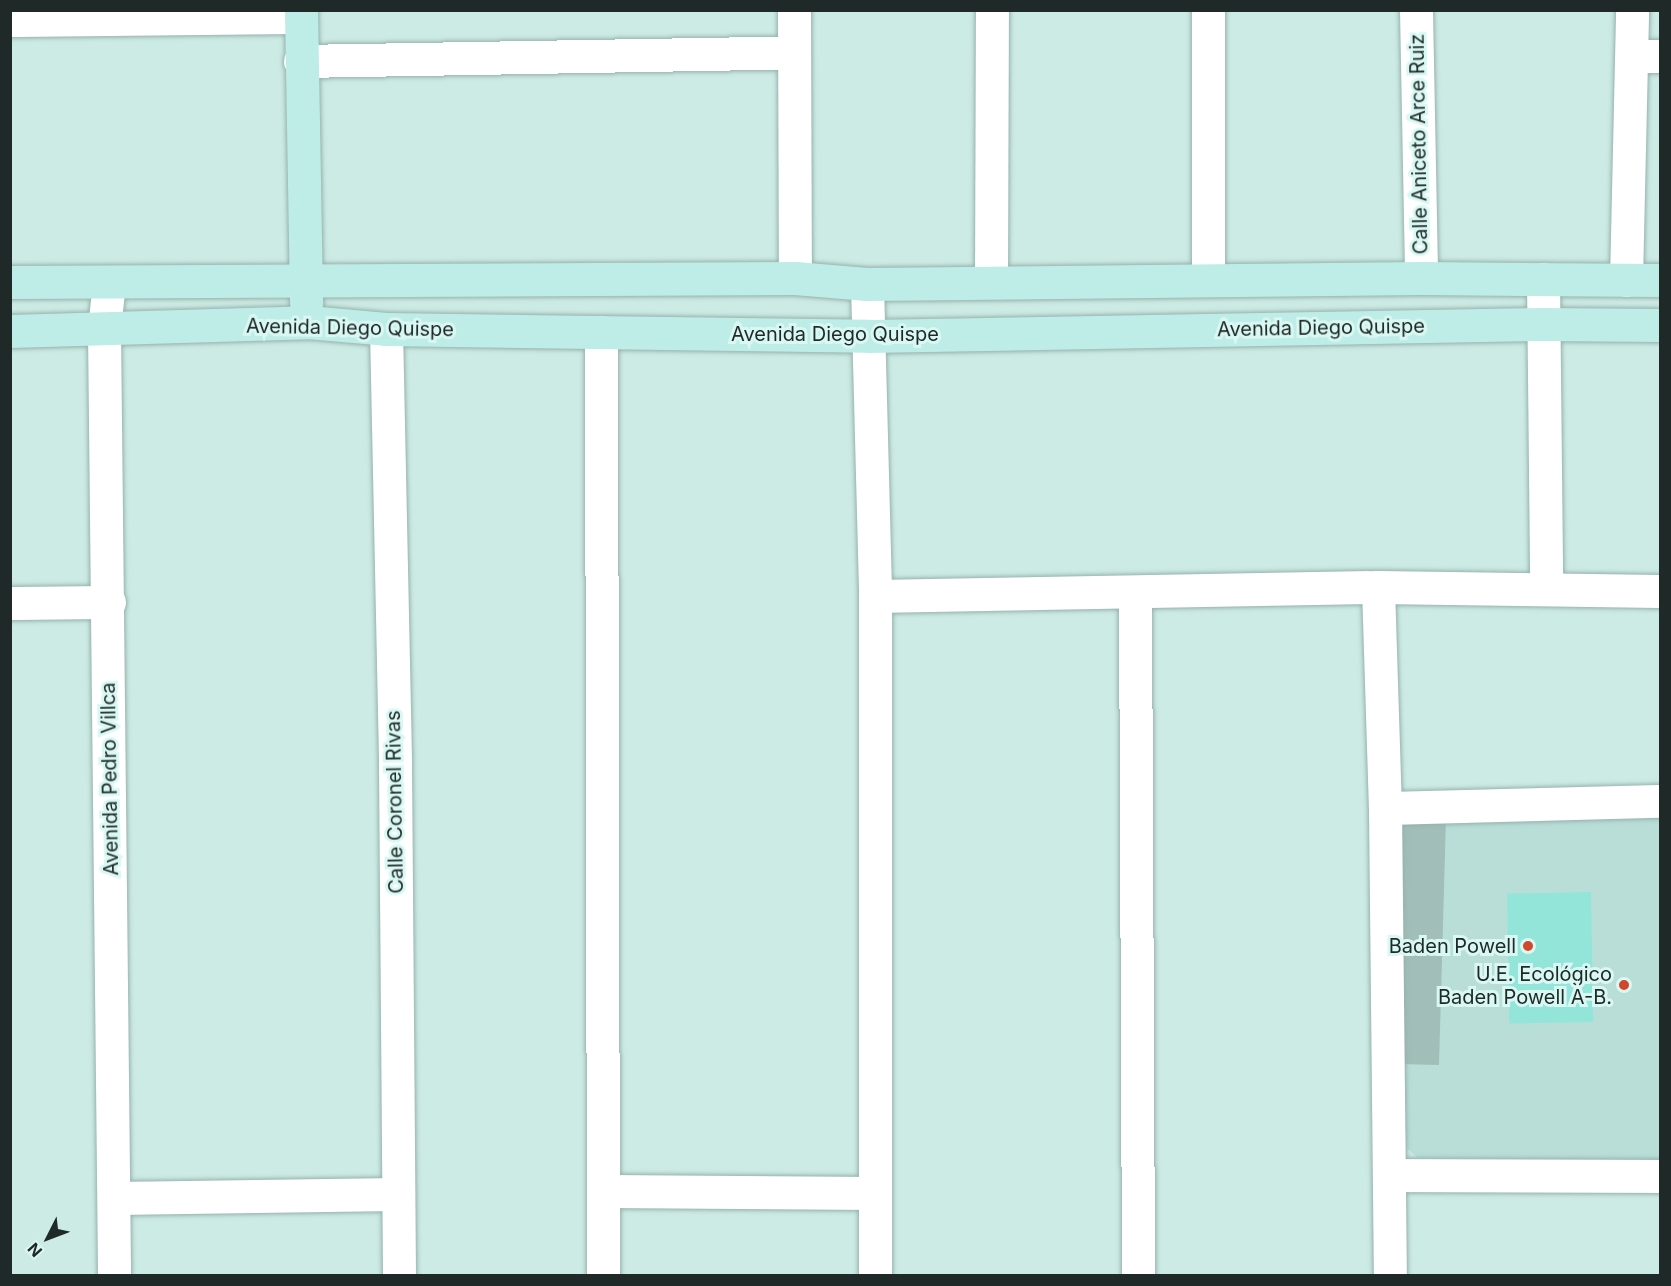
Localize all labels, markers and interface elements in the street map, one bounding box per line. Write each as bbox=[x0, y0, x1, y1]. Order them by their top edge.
street label: Calle Aniceto Arce Ruiz bbox=[1405, 33, 1433, 255]
street label: Avenida Diego Quispe bbox=[246, 314, 454, 342]
street label: Avenida Diego Quispe bbox=[1217, 314, 1425, 342]
street label: Avenida Diego Quispe bbox=[731, 322, 939, 346]
street label: Avenida Pedro Villca bbox=[96, 682, 124, 876]
street label: Calle Coronel Rivas bbox=[381, 710, 409, 894]
place label: Baden Powell bbox=[1389, 934, 1516, 958]
marker: Baden Powell bbox=[1521, 939, 1535, 953]
place label: U.E. Ecológico Baden Powell A-B. bbox=[1438, 962, 1612, 1009]
marker: U.E. Ecológico Baden Powell A-B. bbox=[1617, 978, 1631, 992]
north arrow bbox=[18, 1208, 78, 1268]
text: N bbox=[23, 1239, 46, 1261]

